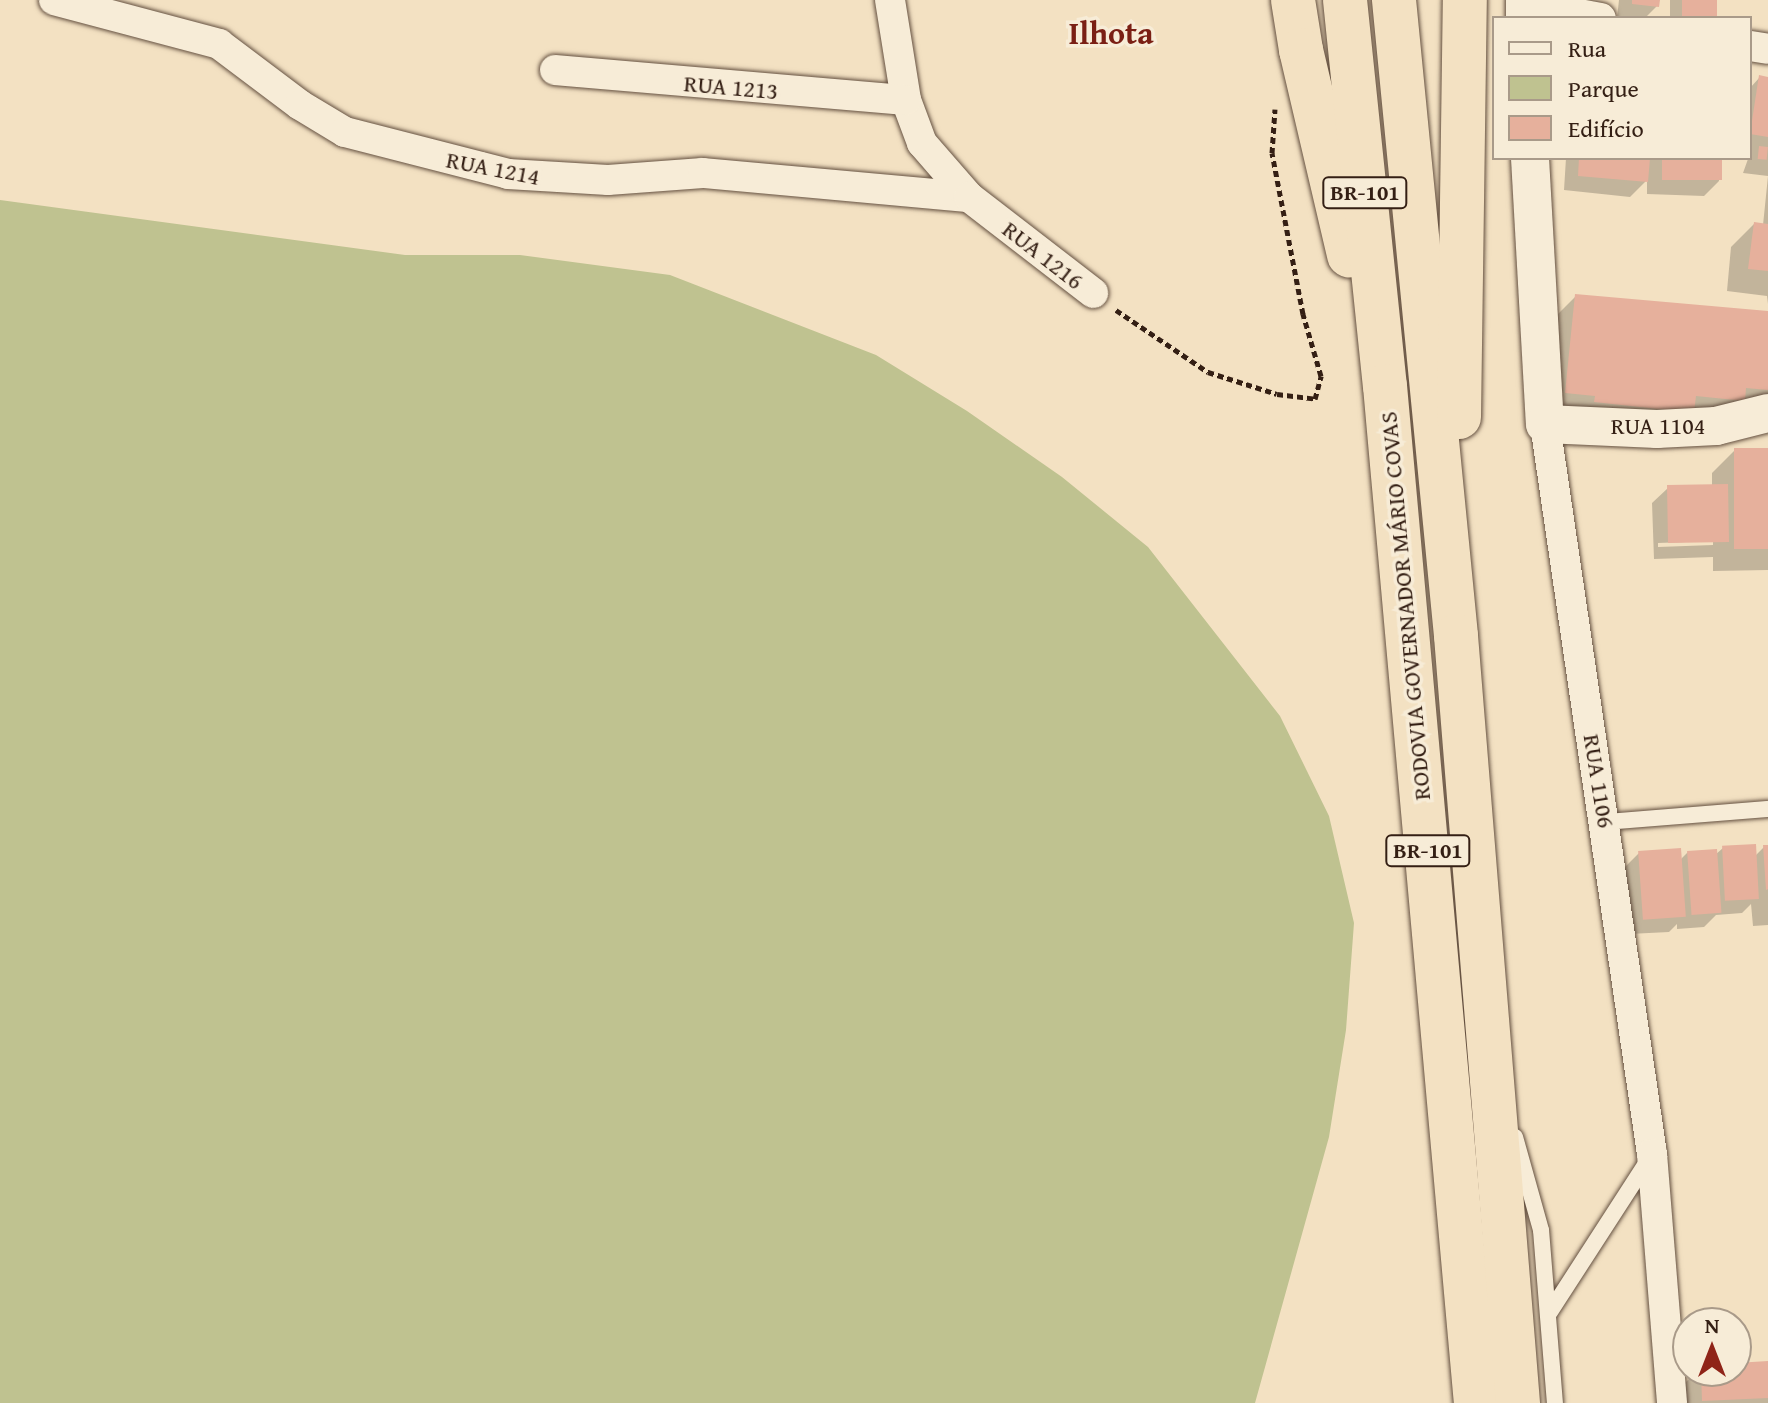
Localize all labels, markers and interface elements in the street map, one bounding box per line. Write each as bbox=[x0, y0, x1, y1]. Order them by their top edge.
district label: Ilhota bbox=[1068, 14, 1154, 52]
legend bbox=[1492, 16, 1752, 160]
text: Rua bbox=[1568, 31, 1606, 66]
street label: RUA 1213 bbox=[683, 69, 779, 105]
text: Parque bbox=[1568, 71, 1639, 106]
text: Edifício bbox=[1568, 111, 1644, 146]
street label: RUA 1214 bbox=[444, 145, 542, 191]
road number: BR-101 bbox=[1321, 175, 1409, 211]
street label: RUA 1216 bbox=[997, 215, 1089, 295]
street label: RODOVIA GOVERNADOR MÁRIO COVAS bbox=[1374, 411, 1436, 801]
street label: RUA 1104 bbox=[1611, 412, 1705, 440]
street label: RUA 1106 bbox=[1577, 732, 1621, 830]
road number: BR-101 bbox=[1384, 833, 1472, 869]
north arrow bbox=[1672, 1307, 1752, 1387]
text: N bbox=[1705, 1309, 1719, 1341]

